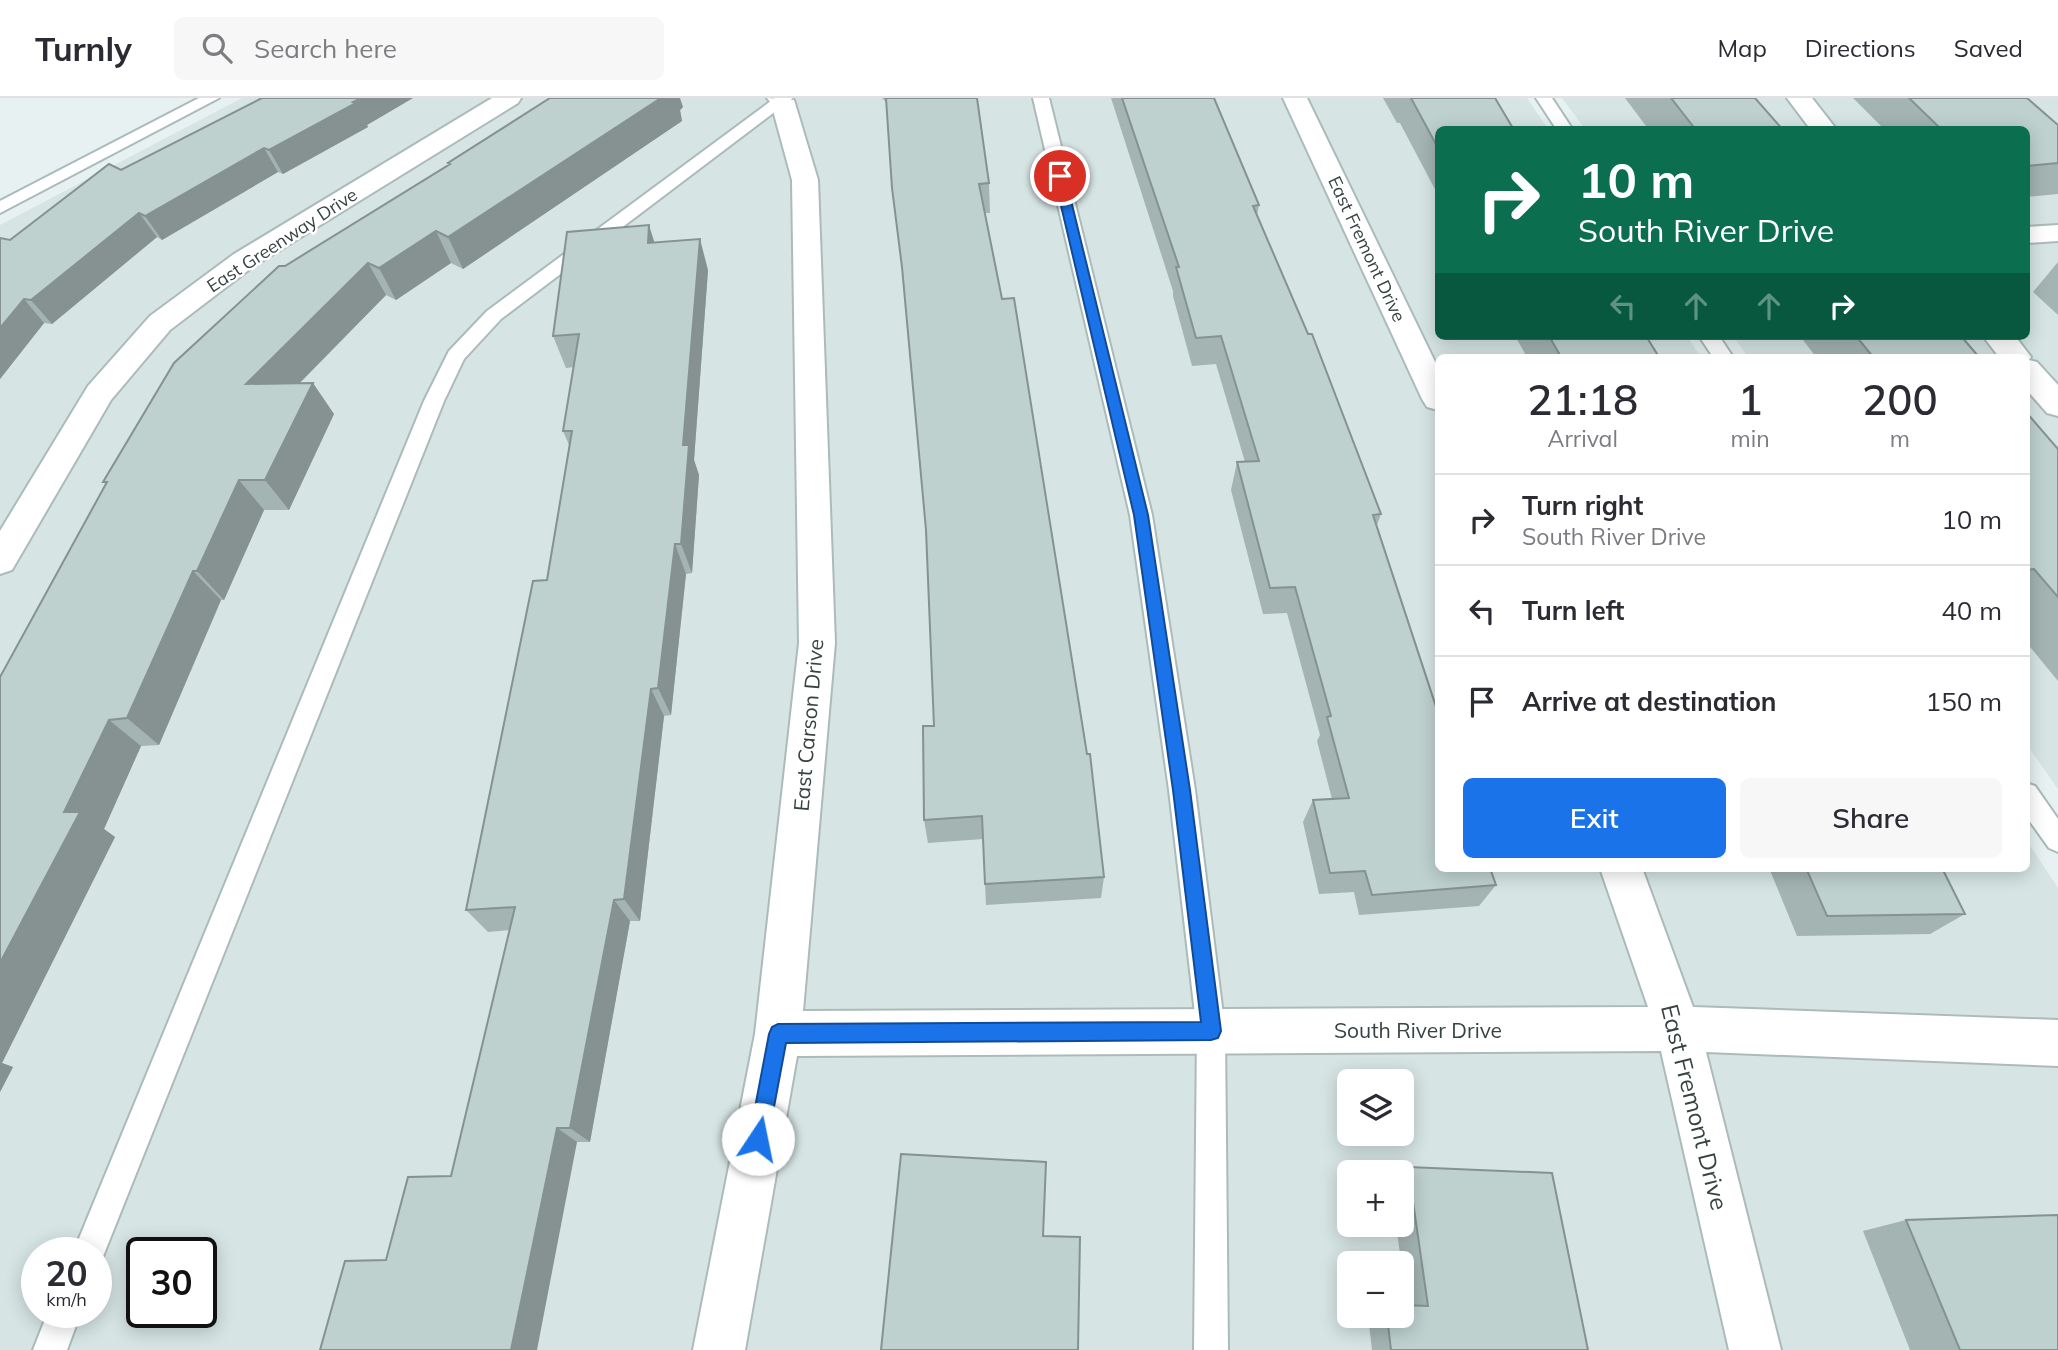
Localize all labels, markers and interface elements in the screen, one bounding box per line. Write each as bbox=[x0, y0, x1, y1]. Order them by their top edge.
search box bbox=[174, 17, 664, 80]
text: Turnly bbox=[35, 28, 132, 69]
icon: search bbox=[198, 29, 236, 67]
text: Search here bbox=[254, 32, 397, 65]
text: Map bbox=[1717, 33, 1767, 63]
text: Directions bbox=[1805, 33, 1916, 63]
text: Saved bbox=[1954, 33, 2023, 63]
pin bbox=[1030, 146, 1090, 206]
text: 10 m bbox=[1578, 149, 1694, 210]
icon: right bbox=[1463, 154, 1554, 245]
icon: arrive bbox=[1041, 157, 1079, 195]
street label: East Fremont Drive bbox=[1323, 172, 1411, 326]
street label: East Greenway Drive bbox=[203, 183, 361, 297]
text: South River Drive bbox=[1578, 210, 1834, 250]
icon: left bbox=[1604, 287, 1642, 325]
icon: ahead bbox=[1677, 287, 1715, 325]
icon: ahead bbox=[1750, 287, 1788, 325]
icon: right bbox=[1823, 287, 1861, 325]
text: 21:18 bbox=[1527, 373, 1638, 426]
text: 1 bbox=[1737, 373, 1763, 426]
text: 200 bbox=[1862, 373, 1938, 426]
text: Arrival bbox=[1548, 424, 1618, 453]
text: min bbox=[1730, 424, 1770, 453]
text: m bbox=[1890, 424, 1910, 453]
text: Turn right bbox=[1522, 489, 1643, 522]
icon: right bbox=[1463, 501, 1501, 539]
text: 10 m bbox=[1941, 503, 2002, 536]
text: South River Drive bbox=[1522, 522, 1706, 551]
icon: left bbox=[1463, 592, 1501, 630]
text: Turn left bbox=[1522, 594, 1624, 627]
text: 40 m bbox=[1941, 594, 2002, 627]
street label: East Carson Drive bbox=[788, 638, 828, 812]
icon: arrive bbox=[1463, 683, 1501, 721]
text: Arrive at destination bbox=[1522, 685, 1777, 718]
text: 150 m bbox=[1926, 685, 2002, 718]
button: Exit bbox=[1463, 778, 1726, 858]
button: Share bbox=[1740, 778, 2002, 858]
street label: East Fremont Drive bbox=[1655, 1001, 1735, 1213]
street label: South River Drive bbox=[1334, 1017, 1502, 1043]
map controls bbox=[1337, 1069, 1414, 1328]
button: layers bbox=[1337, 1069, 1414, 1146]
position arrow bbox=[721, 1102, 795, 1176]
button: + bbox=[1337, 1160, 1414, 1237]
speed limit sign: 30 bbox=[126, 1237, 217, 1328]
text: 20 bbox=[45, 1251, 88, 1295]
button: − bbox=[1337, 1251, 1414, 1328]
text: km/h bbox=[46, 1288, 87, 1311]

